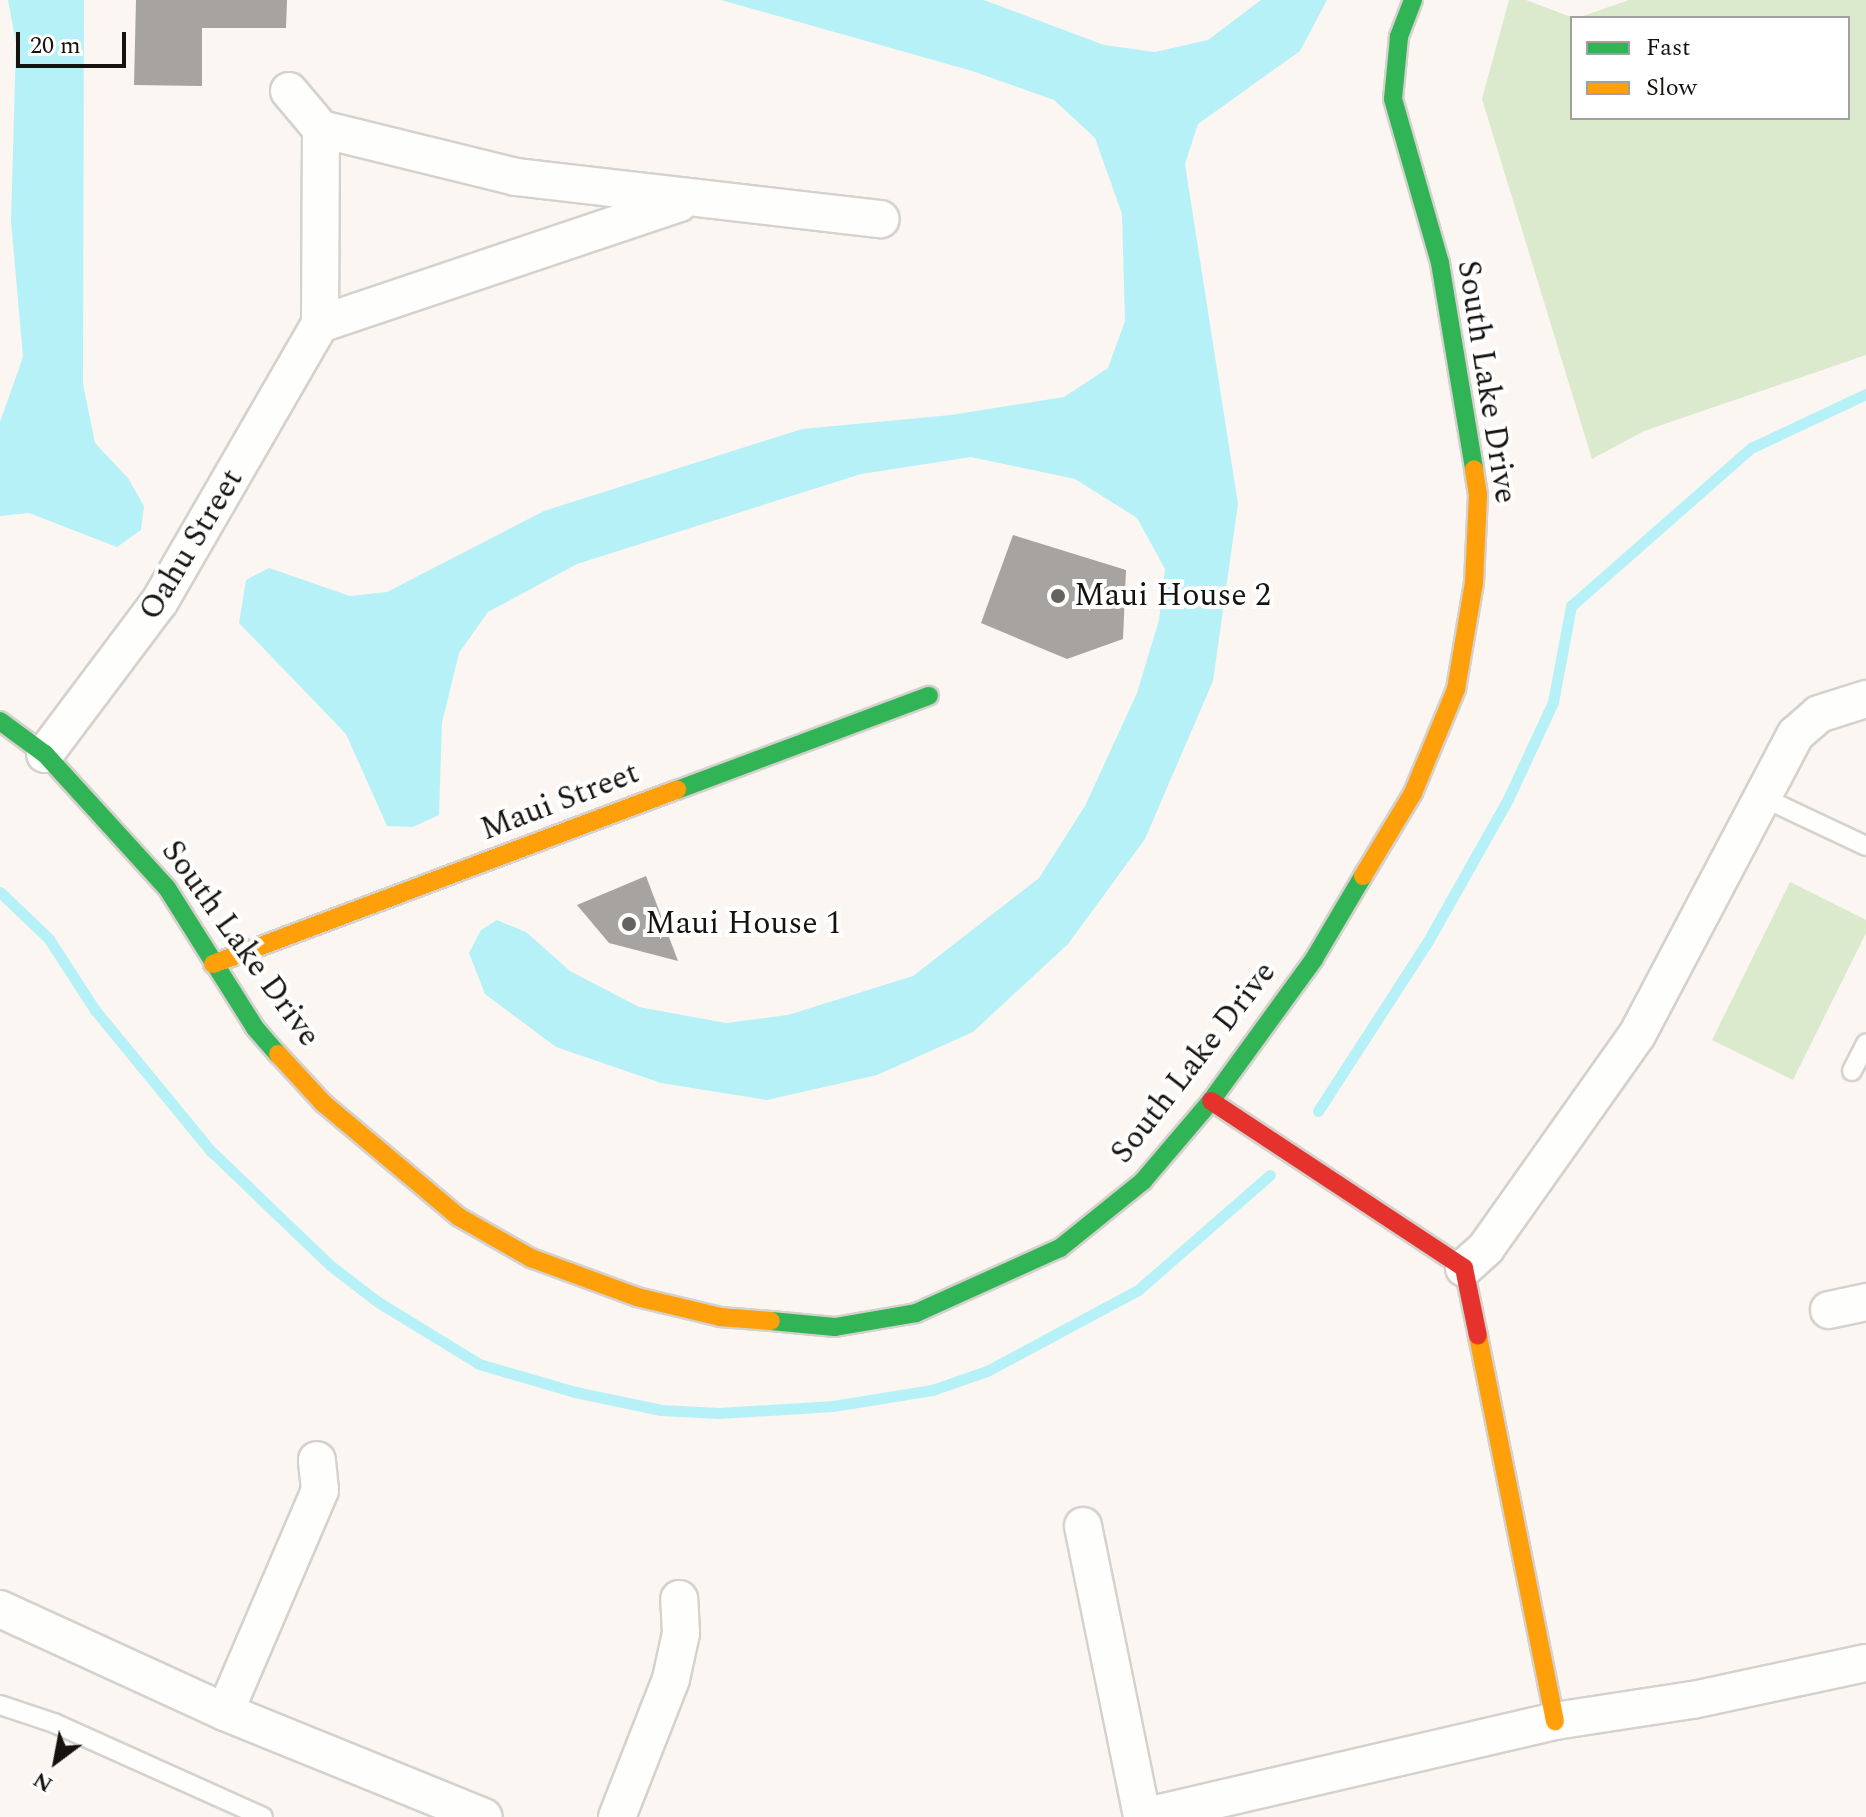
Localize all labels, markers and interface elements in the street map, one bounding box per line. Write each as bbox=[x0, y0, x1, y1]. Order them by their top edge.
scale bar bbox=[20, 16, 130, 66]
legend bbox=[1570, 16, 1850, 120]
text: 20 m bbox=[30, 28, 81, 64]
text: Fast bbox=[1646, 30, 1691, 66]
text: Slow bbox=[1646, 70, 1697, 106]
street label: South Lake Drive bbox=[1448, 258, 1524, 506]
street label: Oahu Street bbox=[132, 462, 252, 628]
place label: Maui House 2 bbox=[1074, 577, 1271, 615]
marker: Maui House 2 bbox=[1049, 587, 1067, 605]
street label: Maui Street bbox=[476, 754, 644, 850]
street label: South Lake Drive bbox=[152, 833, 328, 1055]
place label: Maui House 1 bbox=[645, 905, 842, 943]
marker: Maui House 1 bbox=[620, 915, 638, 933]
street label: South Lake Drive bbox=[1103, 954, 1285, 1172]
north arrow bbox=[16, 1721, 96, 1801]
text: N bbox=[27, 1763, 59, 1801]

